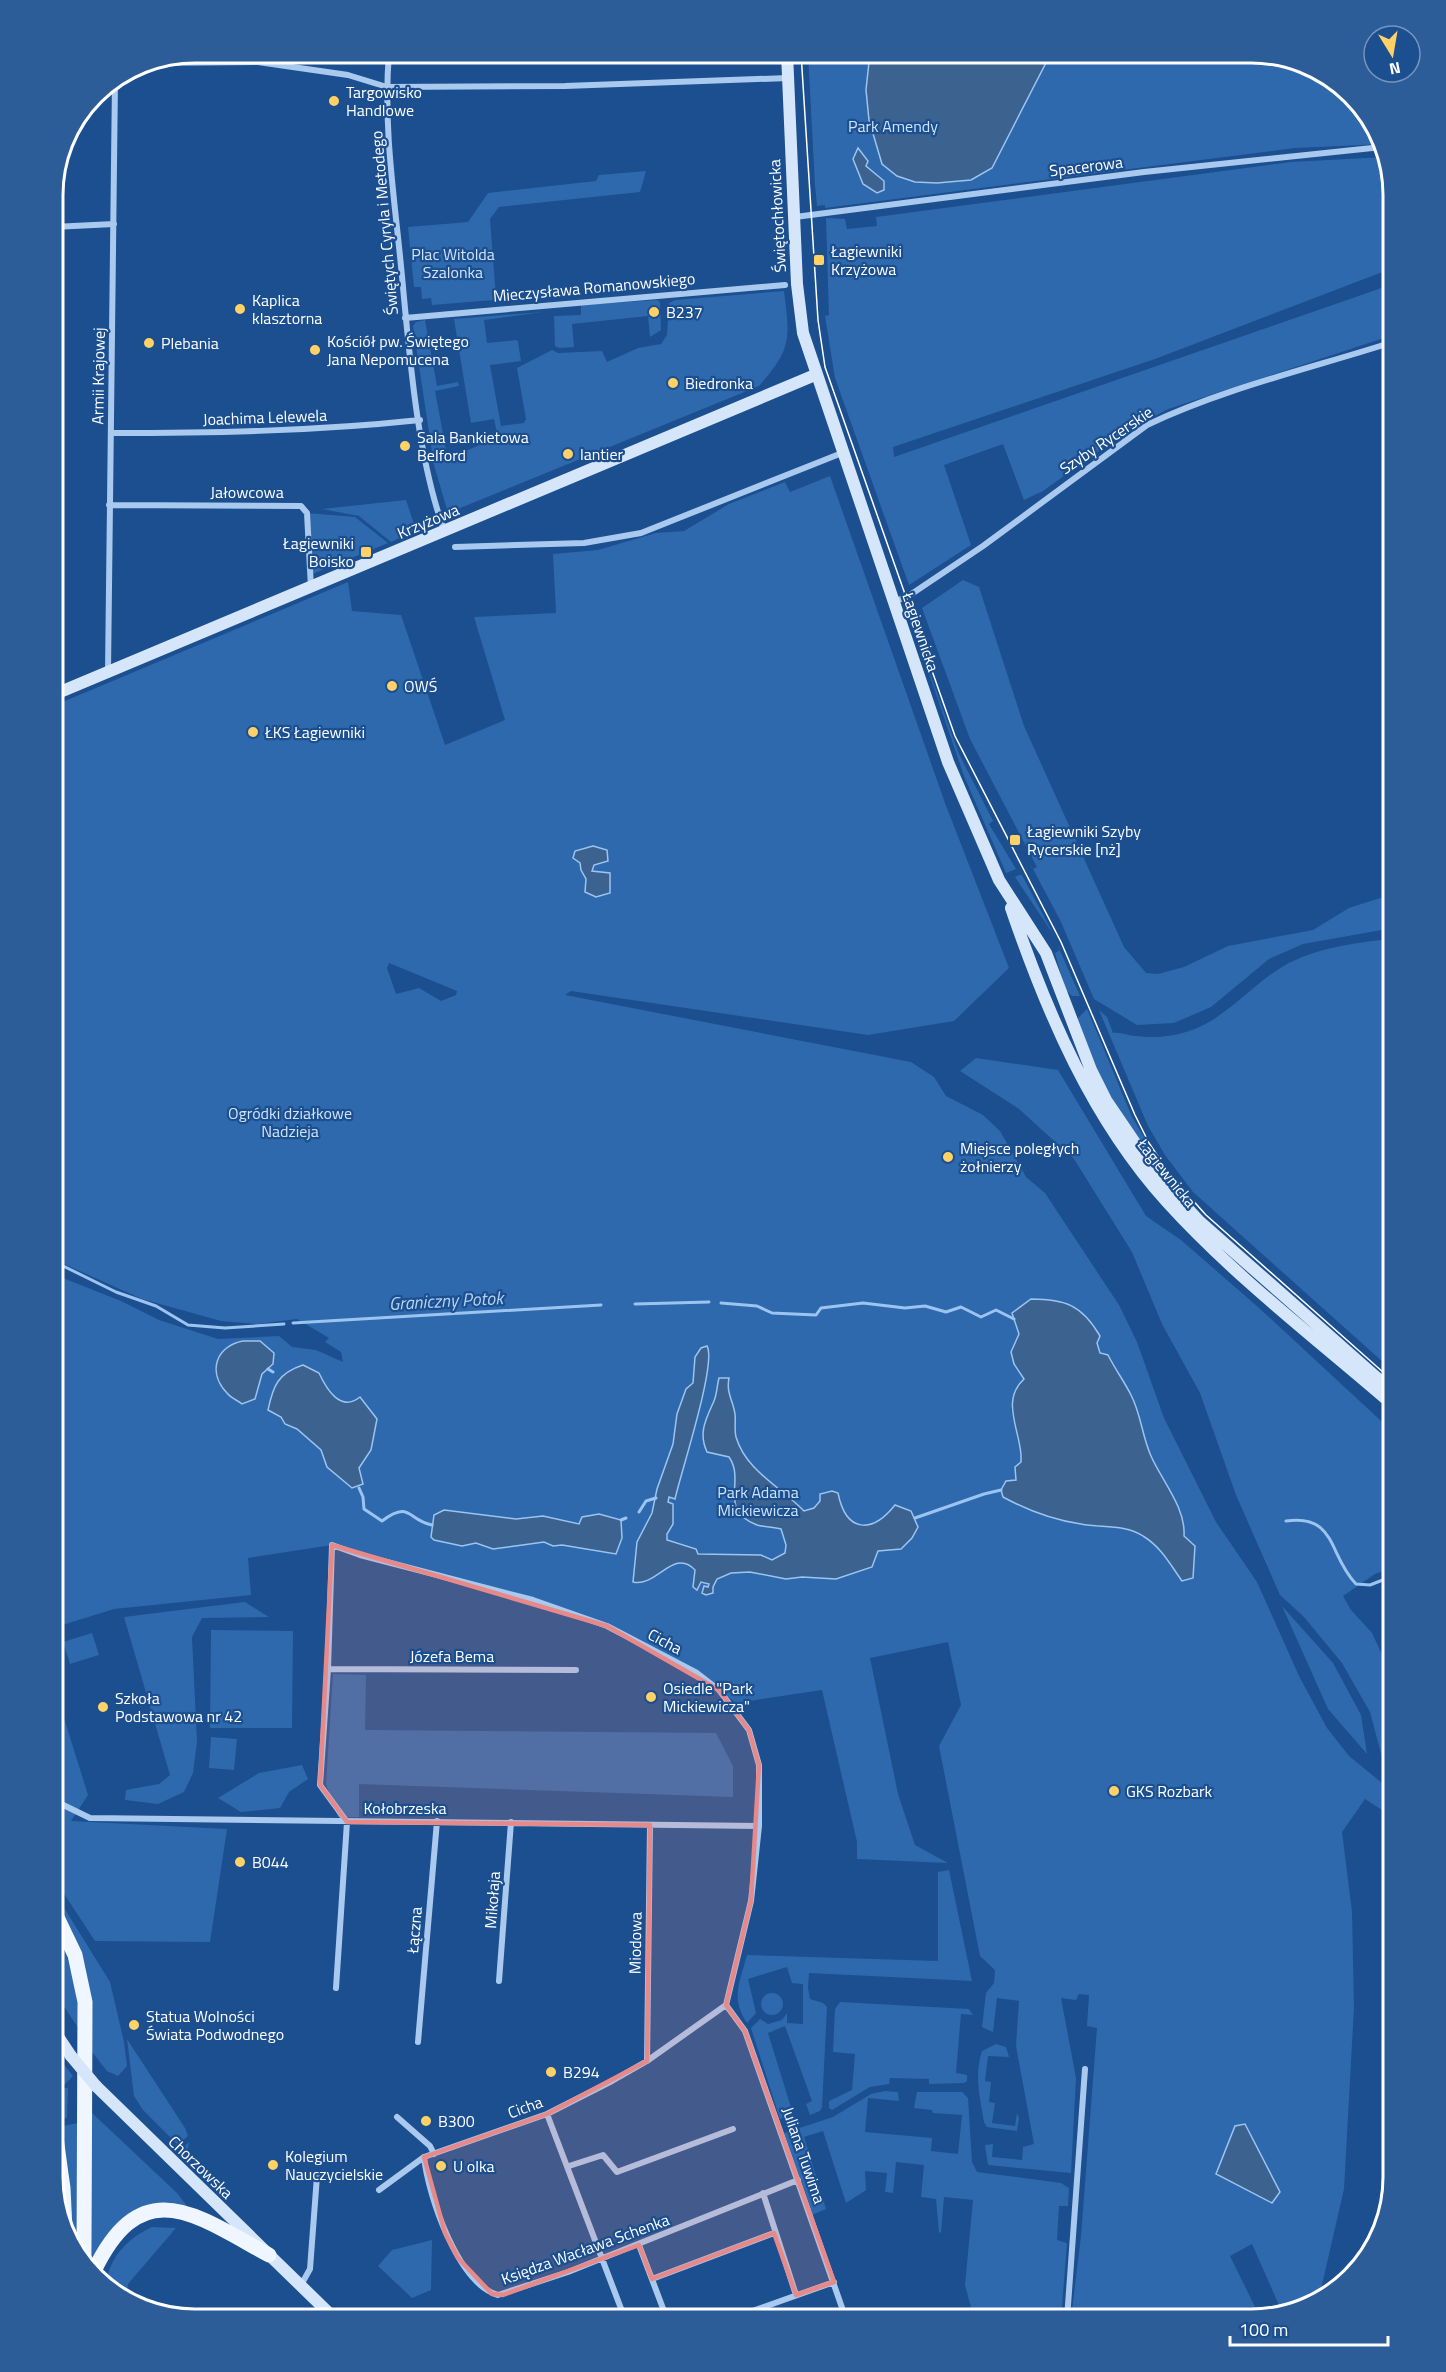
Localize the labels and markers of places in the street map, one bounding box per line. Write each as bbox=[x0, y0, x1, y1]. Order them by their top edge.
place label: Targowisko Handlowe bbox=[346, 80, 422, 122]
marker: Targowisko Handlowe bbox=[327, 94, 341, 108]
place label: Łagiewniki Krzyżowa bbox=[830, 239, 902, 281]
marker: Łagiewniki Krzyżowa bbox=[812, 253, 826, 267]
place label: Kaplica klasztorna bbox=[252, 288, 322, 330]
place label: B237 bbox=[666, 300, 703, 324]
marker: Kaplica klasztorna bbox=[233, 302, 247, 316]
marker: B237 bbox=[647, 305, 661, 319]
place label: Kościół pw. Świętego Jana Nepomucena bbox=[327, 329, 469, 371]
place label: Plebania bbox=[161, 331, 219, 355]
marker: Plebania bbox=[142, 336, 156, 350]
marker: Kościół pw. Świętego Jana Nepomucena bbox=[308, 343, 322, 357]
place label: Biedronka bbox=[685, 371, 753, 395]
marker: Biedronka bbox=[666, 376, 680, 390]
place label: Sala Bankietowa Belford bbox=[417, 425, 529, 467]
marker: Sala Bankietowa Belford bbox=[398, 439, 412, 453]
place label: lantier bbox=[580, 442, 623, 466]
marker: lantier bbox=[561, 447, 575, 461]
place label: Łagiewniki Boisko bbox=[282, 531, 354, 573]
marker: Łagiewniki Boisko bbox=[359, 545, 373, 559]
place label: OWŚ bbox=[404, 674, 437, 698]
marker: OWŚ bbox=[385, 679, 399, 693]
place label: ŁKS Łagiewniki bbox=[264, 720, 365, 744]
marker: ŁKS Łagiewniki bbox=[246, 725, 260, 739]
place label: Łagiewniki Szyby Rycerskie [nż] bbox=[1026, 819, 1141, 861]
marker: Łagiewniki Szyby Rycerskie [nż] bbox=[1008, 833, 1022, 847]
place label: Miejsce poległych żołnierzy bbox=[960, 1136, 1079, 1178]
marker: Miejsce poległych żołnierzy bbox=[941, 1150, 955, 1164]
place label: Osiedle "Park Mickiewicza" bbox=[663, 1676, 753, 1718]
place label: Szkoła Podstawowa nr 42 bbox=[115, 1686, 242, 1728]
marker: Osiedle "Park Mickiewicza" bbox=[644, 1690, 658, 1704]
marker: Szkoła Podstawowa nr 42 bbox=[96, 1700, 110, 1714]
place label: GKS Rozbark bbox=[1126, 1779, 1213, 1803]
marker: GKS Rozbark bbox=[1107, 1784, 1121, 1798]
place label: B044 bbox=[252, 1850, 289, 1874]
marker: B044 bbox=[233, 1855, 247, 1869]
place label: Statua Wolności Świata Podwodnego bbox=[146, 2004, 284, 2046]
marker: Statua Wolności Świata Podwodnego bbox=[127, 2018, 141, 2032]
place label: B294 bbox=[563, 2060, 600, 2084]
marker: B294 bbox=[544, 2065, 558, 2079]
place label: B300 bbox=[438, 2109, 475, 2133]
marker: B300 bbox=[419, 2114, 433, 2128]
place label: Kolegium Nauczycielskie bbox=[285, 2144, 383, 2186]
place label: U olka bbox=[453, 2154, 495, 2178]
marker: Kolegium Nauczycielskie bbox=[266, 2158, 280, 2172]
marker: U olka bbox=[434, 2159, 448, 2173]

